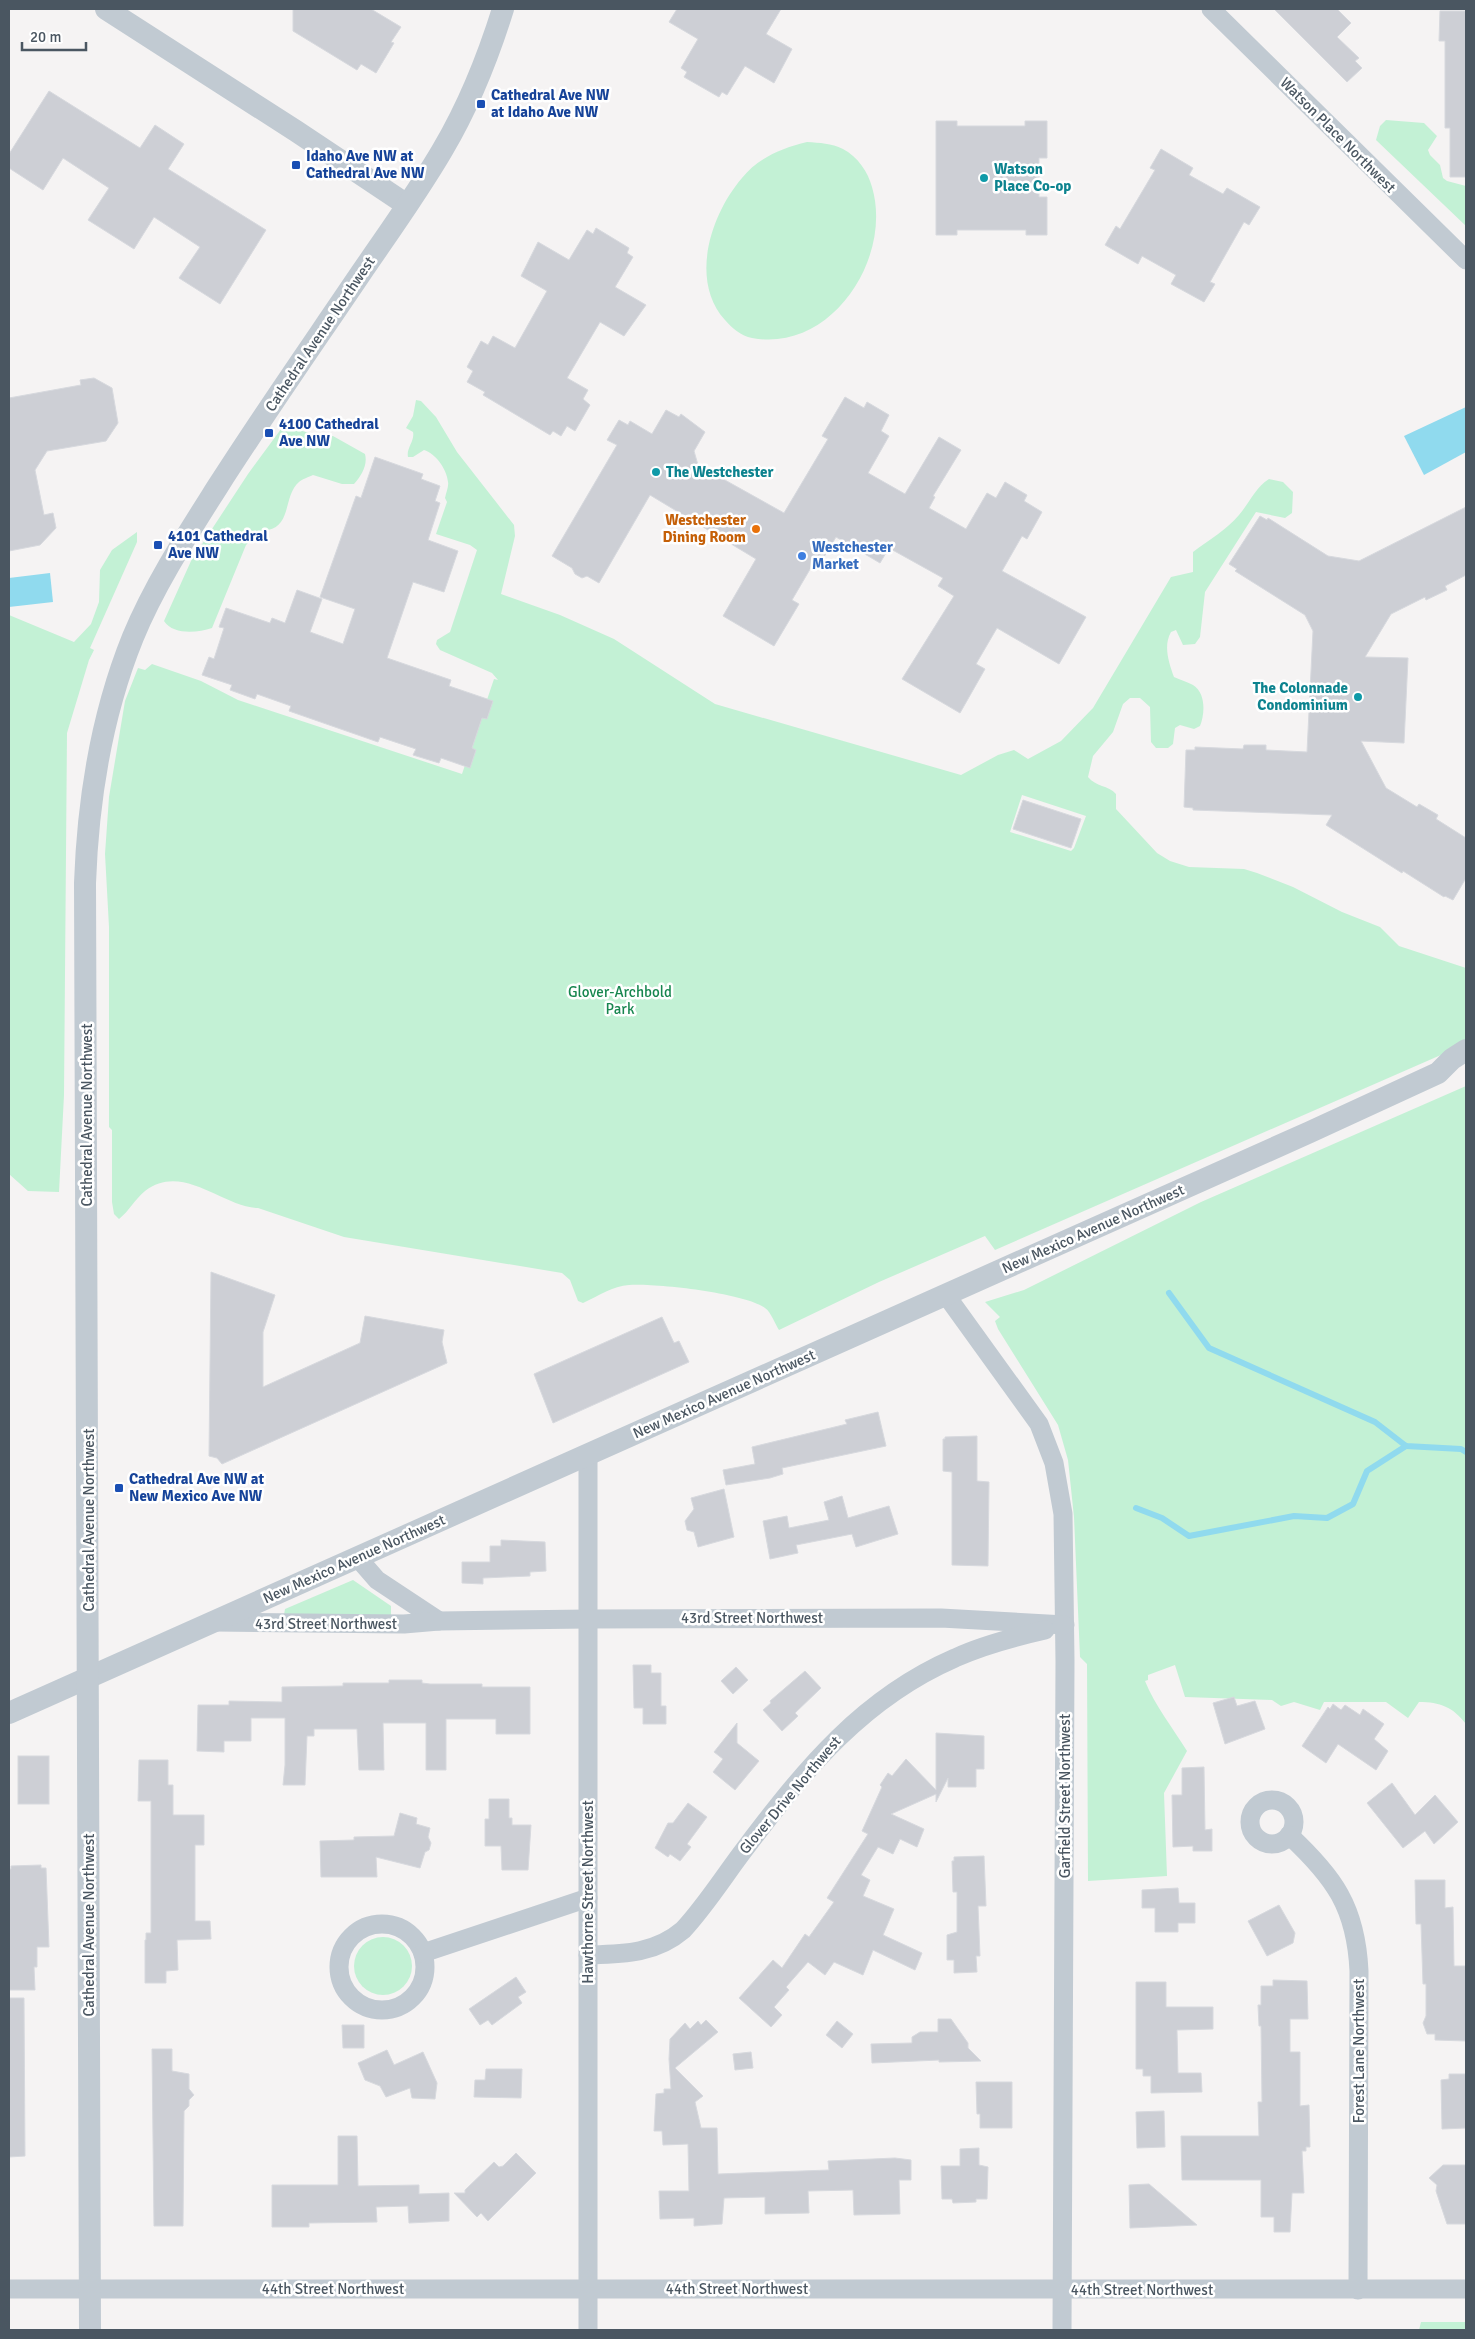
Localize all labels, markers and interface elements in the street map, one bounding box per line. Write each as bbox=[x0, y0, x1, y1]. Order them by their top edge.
scale bar bbox=[22, 20, 86, 52]
text: 20 m bbox=[30, 28, 61, 46]
street label: Watson Place Northwest bbox=[1276, 73, 1400, 197]
place label: Cathedral Ave NW at Idaho Ave NW bbox=[491, 86, 610, 121]
marker: Cathedral Ave NW at Idaho Ave NW bbox=[475, 98, 487, 110]
place label: Idaho Ave NW at Cathedral Ave NW bbox=[306, 147, 425, 182]
marker: Idaho Ave NW at Cathedral Ave NW bbox=[290, 159, 302, 171]
place label: Watson Place Co-op bbox=[994, 160, 1071, 195]
marker: Watson Place Co-op bbox=[978, 172, 990, 184]
street label: Cathedral Avenue Northwest bbox=[261, 253, 379, 415]
place label: 4100 Cathedral Ave NW bbox=[279, 415, 379, 450]
marker: 4100 Cathedral Ave NW bbox=[263, 427, 275, 439]
place label: The Westchester bbox=[666, 463, 773, 481]
marker: The Westchester bbox=[650, 466, 662, 478]
place label: Westchester Dining Room bbox=[663, 511, 746, 546]
marker: Westchester Dining Room bbox=[750, 523, 762, 535]
place label: 4101 Cathedral Ave NW bbox=[168, 527, 268, 562]
place label: Westchester Market bbox=[812, 538, 893, 573]
marker: 4101 Cathedral Ave NW bbox=[152, 539, 164, 551]
marker: Westchester Market bbox=[796, 550, 808, 562]
place label: The Colonnade Condominium bbox=[1253, 679, 1348, 714]
marker: The Colonnade Condominium bbox=[1352, 691, 1364, 703]
park label: Glover-Archbold Park bbox=[568, 983, 672, 1018]
street label: Cathedral Avenue Northwest bbox=[78, 1023, 96, 1207]
street label: New Mexico Avenue Northwest bbox=[999, 1181, 1187, 1277]
street label: New Mexico Avenue Northwest bbox=[630, 1346, 818, 1442]
street label: Cathedral Avenue Northwest bbox=[80, 1428, 98, 1612]
place label: Cathedral Ave NW at New Mexico Ave NW bbox=[129, 1470, 264, 1505]
marker: Cathedral Ave NW at New Mexico Ave NW bbox=[113, 1482, 125, 1494]
street label: New Mexico Avenue Northwest bbox=[260, 1511, 448, 1607]
street label: 43rd Street Northwest bbox=[681, 1609, 823, 1627]
street label: 43rd Street Northwest bbox=[255, 1615, 397, 1633]
street label: Garfield Street Northwest bbox=[1056, 1714, 1074, 1878]
street label: Glover Drive Northwest bbox=[735, 1732, 845, 1858]
street label: Hawthorne Street Northwest bbox=[579, 1800, 597, 1984]
street label: Cathedral Avenue Northwest bbox=[80, 1833, 98, 2017]
street label: Forest Lane Northwest bbox=[1350, 1979, 1368, 2123]
street label: 44th Street Northwest bbox=[262, 2280, 404, 2298]
street label: 44th Street Northwest bbox=[666, 2280, 808, 2298]
street label: 44th Street Northwest bbox=[1071, 2281, 1213, 2299]

